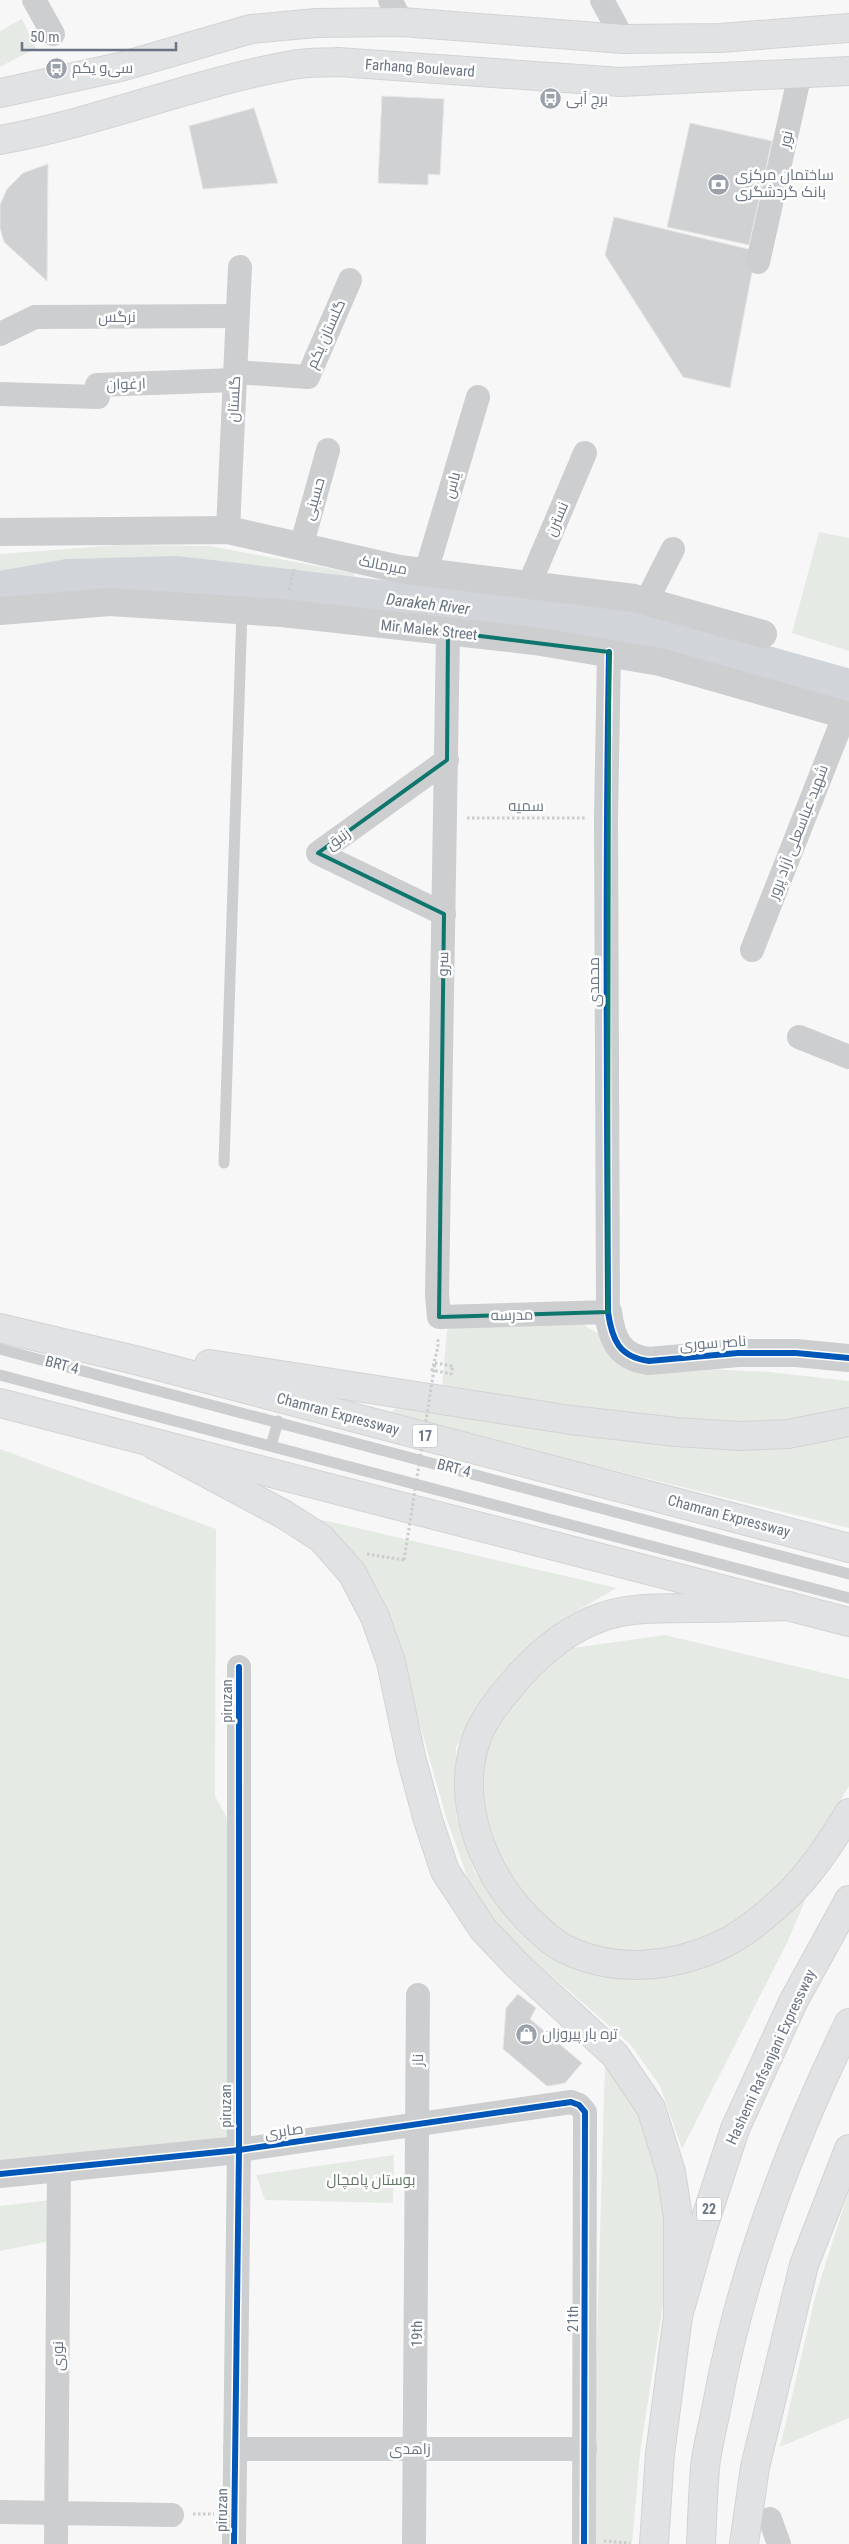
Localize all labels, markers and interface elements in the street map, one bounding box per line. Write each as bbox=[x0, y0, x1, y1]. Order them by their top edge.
scale bar bbox=[22, 20, 176, 52]
text: 50 m bbox=[30, 28, 60, 46]
street label: Farhang Boulevard bbox=[365, 55, 475, 81]
bus stop icon: سی‌و یکم bbox=[44, 56, 68, 80]
place label: سی‌و یکم bbox=[72, 59, 133, 78]
bus stop icon: برج آبی bbox=[538, 87, 562, 111]
place label: برج آبی bbox=[566, 90, 608, 110]
street label: نور bbox=[775, 129, 797, 150]
place label: ساختمان مرکزی بانک گردشگری bbox=[735, 166, 834, 202]
bank icon: ساختمان مرکزی بانک گردشگری bbox=[707, 172, 731, 196]
street label: گلستان یکم bbox=[303, 297, 350, 372]
street label: نرگس bbox=[98, 308, 136, 327]
street label: ارغوان bbox=[106, 374, 146, 395]
street label: گلستان bbox=[224, 375, 245, 423]
street label: یاس bbox=[440, 470, 465, 501]
street label: حسینی bbox=[299, 476, 330, 523]
street label: نسترن bbox=[542, 499, 573, 539]
street label: میرمالک bbox=[357, 551, 409, 579]
water label: Darakeh River bbox=[385, 589, 472, 619]
street label: Mir Malek Street bbox=[380, 616, 478, 644]
street label: شهید عباسعلی آزاد پرور bbox=[764, 762, 833, 903]
street label: سمیه bbox=[508, 797, 544, 815]
street label: زنبق bbox=[322, 824, 354, 855]
street label: سرو bbox=[434, 951, 452, 977]
street label: محمدی bbox=[585, 957, 604, 1007]
street label: مدرسه bbox=[491, 1306, 533, 1324]
street label: ناصر سوری bbox=[679, 1332, 747, 1355]
street label: BRT 4 bbox=[43, 1352, 81, 1378]
street label: Chamran Expressway bbox=[275, 1389, 401, 1439]
road number: 17 bbox=[412, 1424, 438, 1448]
street label: BRT 4 bbox=[435, 1455, 473, 1481]
street label: Chamran Expressway bbox=[666, 1491, 792, 1541]
street label: piruzan bbox=[218, 1679, 236, 1723]
street label: Hashemi Rafsanjani Expressway bbox=[722, 1966, 820, 2148]
shop icon: تره بار پیروزان bbox=[514, 2022, 538, 2046]
place label: تره بار پیروزان bbox=[542, 2025, 618, 2044]
street label: ناز bbox=[409, 2054, 427, 2067]
street label: piruzan bbox=[217, 2084, 235, 2128]
street label: صابری bbox=[264, 2119, 305, 2144]
park label: بوستان پامچال bbox=[327, 2171, 415, 2190]
road number: 22 bbox=[696, 2198, 722, 2220]
street label: 21th bbox=[564, 2306, 582, 2332]
street label: 19th bbox=[408, 2321, 426, 2347]
street label: نوری bbox=[49, 2341, 68, 2371]
street label: زاهدی bbox=[389, 2440, 431, 2459]
street label: piruzan bbox=[213, 2488, 231, 2532]

